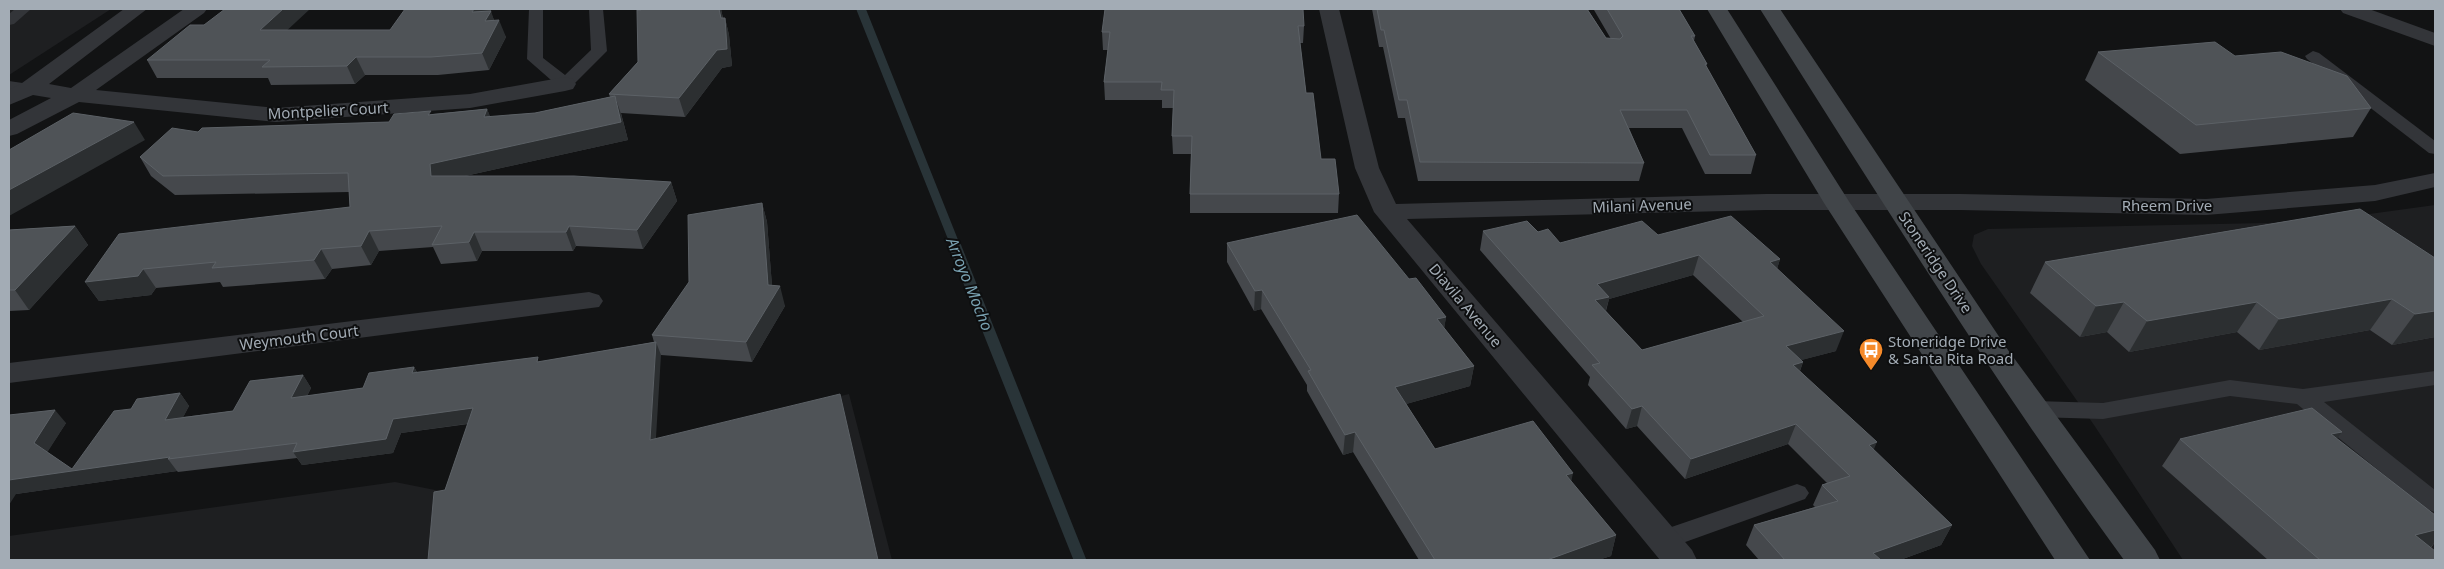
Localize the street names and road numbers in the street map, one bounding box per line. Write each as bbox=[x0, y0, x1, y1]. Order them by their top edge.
street label: Montpelier Court bbox=[267, 97, 389, 123]
street label: Milani Avenue bbox=[1592, 193, 1692, 217]
street label: Rheem Drive bbox=[2122, 195, 2212, 215]
street label: Stoneridge Drive bbox=[1895, 207, 1977, 317]
street label: Diavila Avenue bbox=[1425, 259, 1507, 351]
street label: Weymouth Court bbox=[238, 320, 360, 354]

